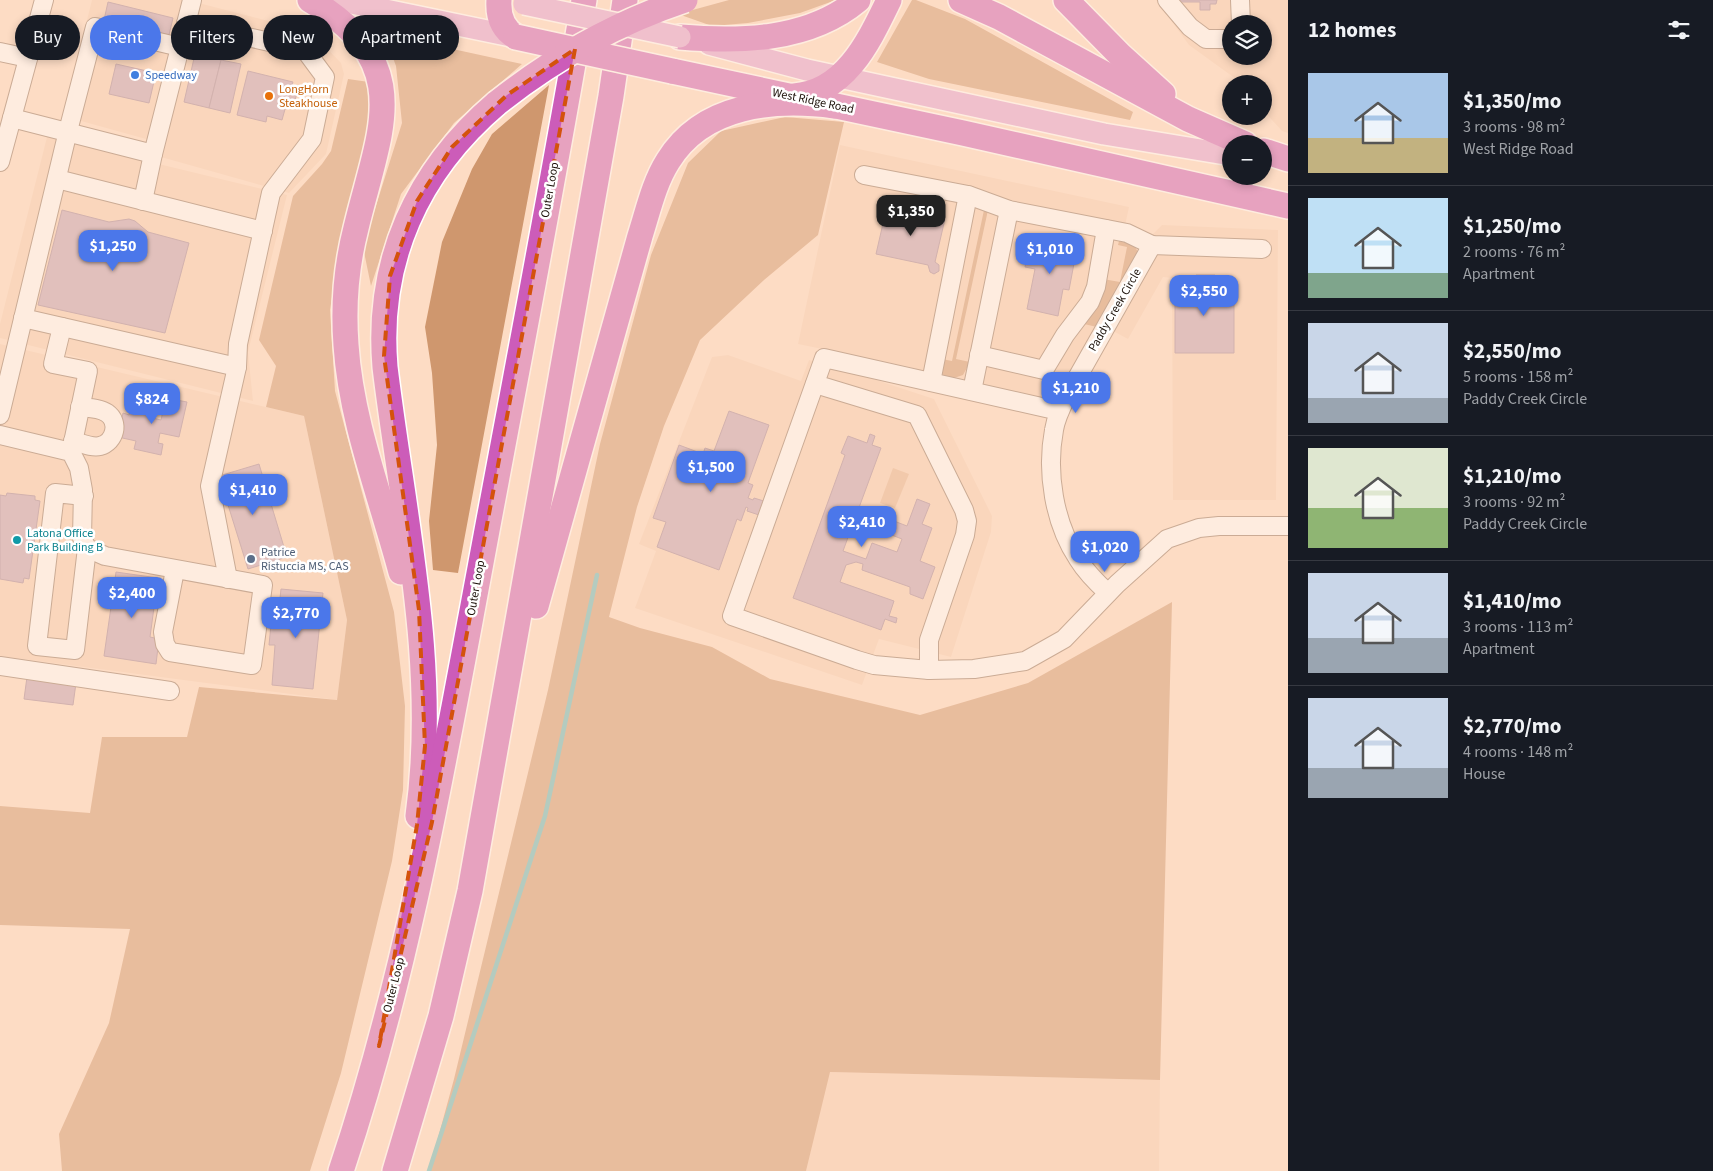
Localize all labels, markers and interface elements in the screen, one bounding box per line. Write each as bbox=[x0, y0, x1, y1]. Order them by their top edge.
chip: Buy bbox=[15, 15, 80, 60]
chip: Rent bbox=[90, 15, 161, 60]
chip: Filters bbox=[171, 15, 253, 60]
chip: New bbox=[263, 15, 333, 60]
chip: Apartment bbox=[343, 15, 459, 60]
map controls bbox=[1222, 15, 1272, 185]
button: layers bbox=[1222, 15, 1272, 65]
text: 12 homes bbox=[1308, 15, 1396, 45]
icon: filters bbox=[1665, 16, 1693, 44]
place label: Speedway bbox=[145, 67, 197, 84]
marker: Speedway bbox=[129, 69, 141, 81]
button: + bbox=[1222, 75, 1272, 125]
place label: LongHorn Steakhouse bbox=[279, 81, 337, 112]
street label: West Ridge Road bbox=[771, 84, 855, 118]
text: $1,350/mo bbox=[1463, 86, 1562, 116]
marker: LongHorn Steakhouse bbox=[263, 90, 275, 102]
icon: home bbox=[1348, 93, 1408, 153]
text: 3 rooms · 98 m² bbox=[1463, 116, 1565, 138]
button: − bbox=[1222, 135, 1272, 185]
text: West Ridge Road bbox=[1463, 138, 1574, 160]
street label: Outer Loop bbox=[537, 160, 563, 219]
pin: $1,350 bbox=[870, 194, 952, 237]
text: $1,350 bbox=[887, 200, 935, 222]
text: $1,250/mo bbox=[1463, 211, 1562, 241]
icon: home bbox=[1348, 218, 1408, 278]
pin: $1,250 bbox=[72, 230, 154, 272]
pin: $1,010 bbox=[1009, 232, 1091, 275]
text: $1,250 bbox=[89, 235, 137, 257]
text: $1,010 bbox=[1026, 238, 1074, 260]
text: 2 rooms · 76 m² bbox=[1463, 241, 1565, 263]
text: Apartment bbox=[1463, 263, 1535, 285]
street label: Paddy Creek Circle bbox=[1084, 265, 1146, 355]
pin: $2,550 bbox=[1163, 274, 1245, 317]
text: $2,550 bbox=[1180, 280, 1228, 302]
text: $2,550/mo bbox=[1463, 336, 1562, 366]
icon: home bbox=[1348, 343, 1408, 403]
text: 5 rooms · 158 m² bbox=[1463, 366, 1573, 388]
pin: $1,210 bbox=[1035, 372, 1117, 414]
text: $1,210 bbox=[1052, 377, 1100, 399]
pin: $824 bbox=[122, 382, 182, 425]
text: $824 bbox=[135, 388, 169, 410]
text: Paddy Creek Circle bbox=[1463, 388, 1587, 410]
pin: $1,500 bbox=[670, 450, 752, 493]
text: $1,500 bbox=[687, 456, 735, 478]
text: $1,210/mo bbox=[1463, 461, 1562, 491]
icon: home bbox=[1348, 468, 1408, 528]
pin: $1,410 bbox=[212, 474, 294, 516]
text: $1,410 bbox=[229, 479, 277, 501]
text: 3 rooms · 92 m² bbox=[1463, 491, 1565, 513]
pin: $2,410 bbox=[821, 506, 903, 548]
text: $2,410 bbox=[838, 511, 886, 533]
text: Paddy Creek Circle bbox=[1463, 513, 1587, 535]
place label: Latona Office Park Building B bbox=[27, 525, 103, 556]
pin: $1,020 bbox=[1064, 530, 1146, 573]
marker: Latona Office Park Building B bbox=[11, 534, 23, 546]
text: $1,020 bbox=[1081, 536, 1129, 558]
place label: Patrice Ristuccia MS, CAS bbox=[261, 544, 349, 575]
marker: Patrice Ristuccia MS, CAS bbox=[245, 553, 257, 565]
street label: Outer Loop bbox=[463, 558, 489, 617]
pin: $2,400 bbox=[91, 576, 173, 619]
text: $2,400 bbox=[108, 582, 156, 604]
text: $1,410/mo bbox=[1463, 586, 1562, 616]
icon: home bbox=[1348, 593, 1408, 653]
pin: $2,770 bbox=[255, 596, 337, 639]
text: $2,770 bbox=[272, 602, 320, 624]
text: 3 rooms · 113 m² bbox=[1463, 616, 1573, 638]
text: Apartment bbox=[1463, 638, 1535, 660]
text: $2,770/mo bbox=[1463, 711, 1562, 741]
icon: home bbox=[1348, 718, 1408, 778]
text: 4 rooms · 148 m² bbox=[1463, 741, 1573, 763]
text: House bbox=[1463, 763, 1505, 785]
street label: Outer Loop bbox=[379, 955, 409, 1014]

